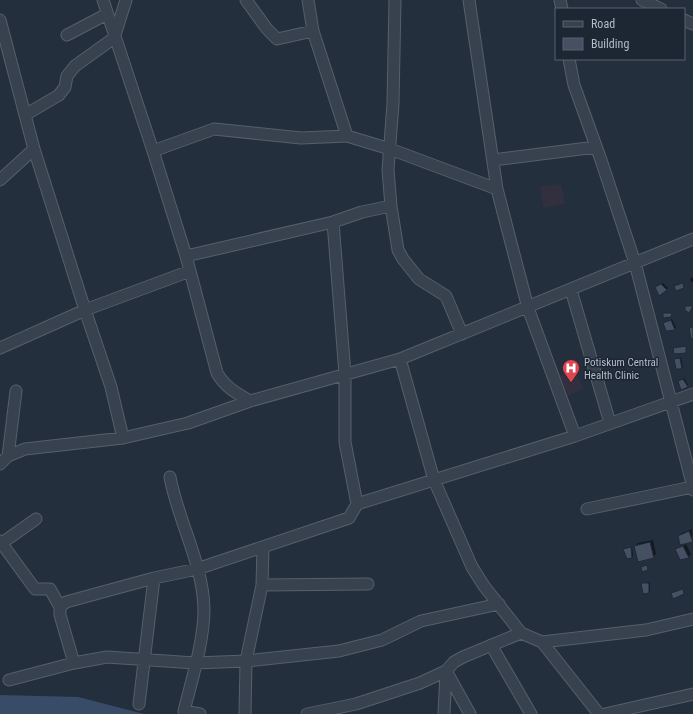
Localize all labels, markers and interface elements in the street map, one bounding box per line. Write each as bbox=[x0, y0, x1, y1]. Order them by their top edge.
legend bbox=[555, 8, 685, 60]
text: Road bbox=[591, 17, 615, 31]
text: Building bbox=[591, 37, 629, 51]
place label: Potiskum Central Health Clinic bbox=[584, 356, 658, 382]
hospital icon: Potiskum Central Health Clinic bbox=[561, 358, 581, 383]

